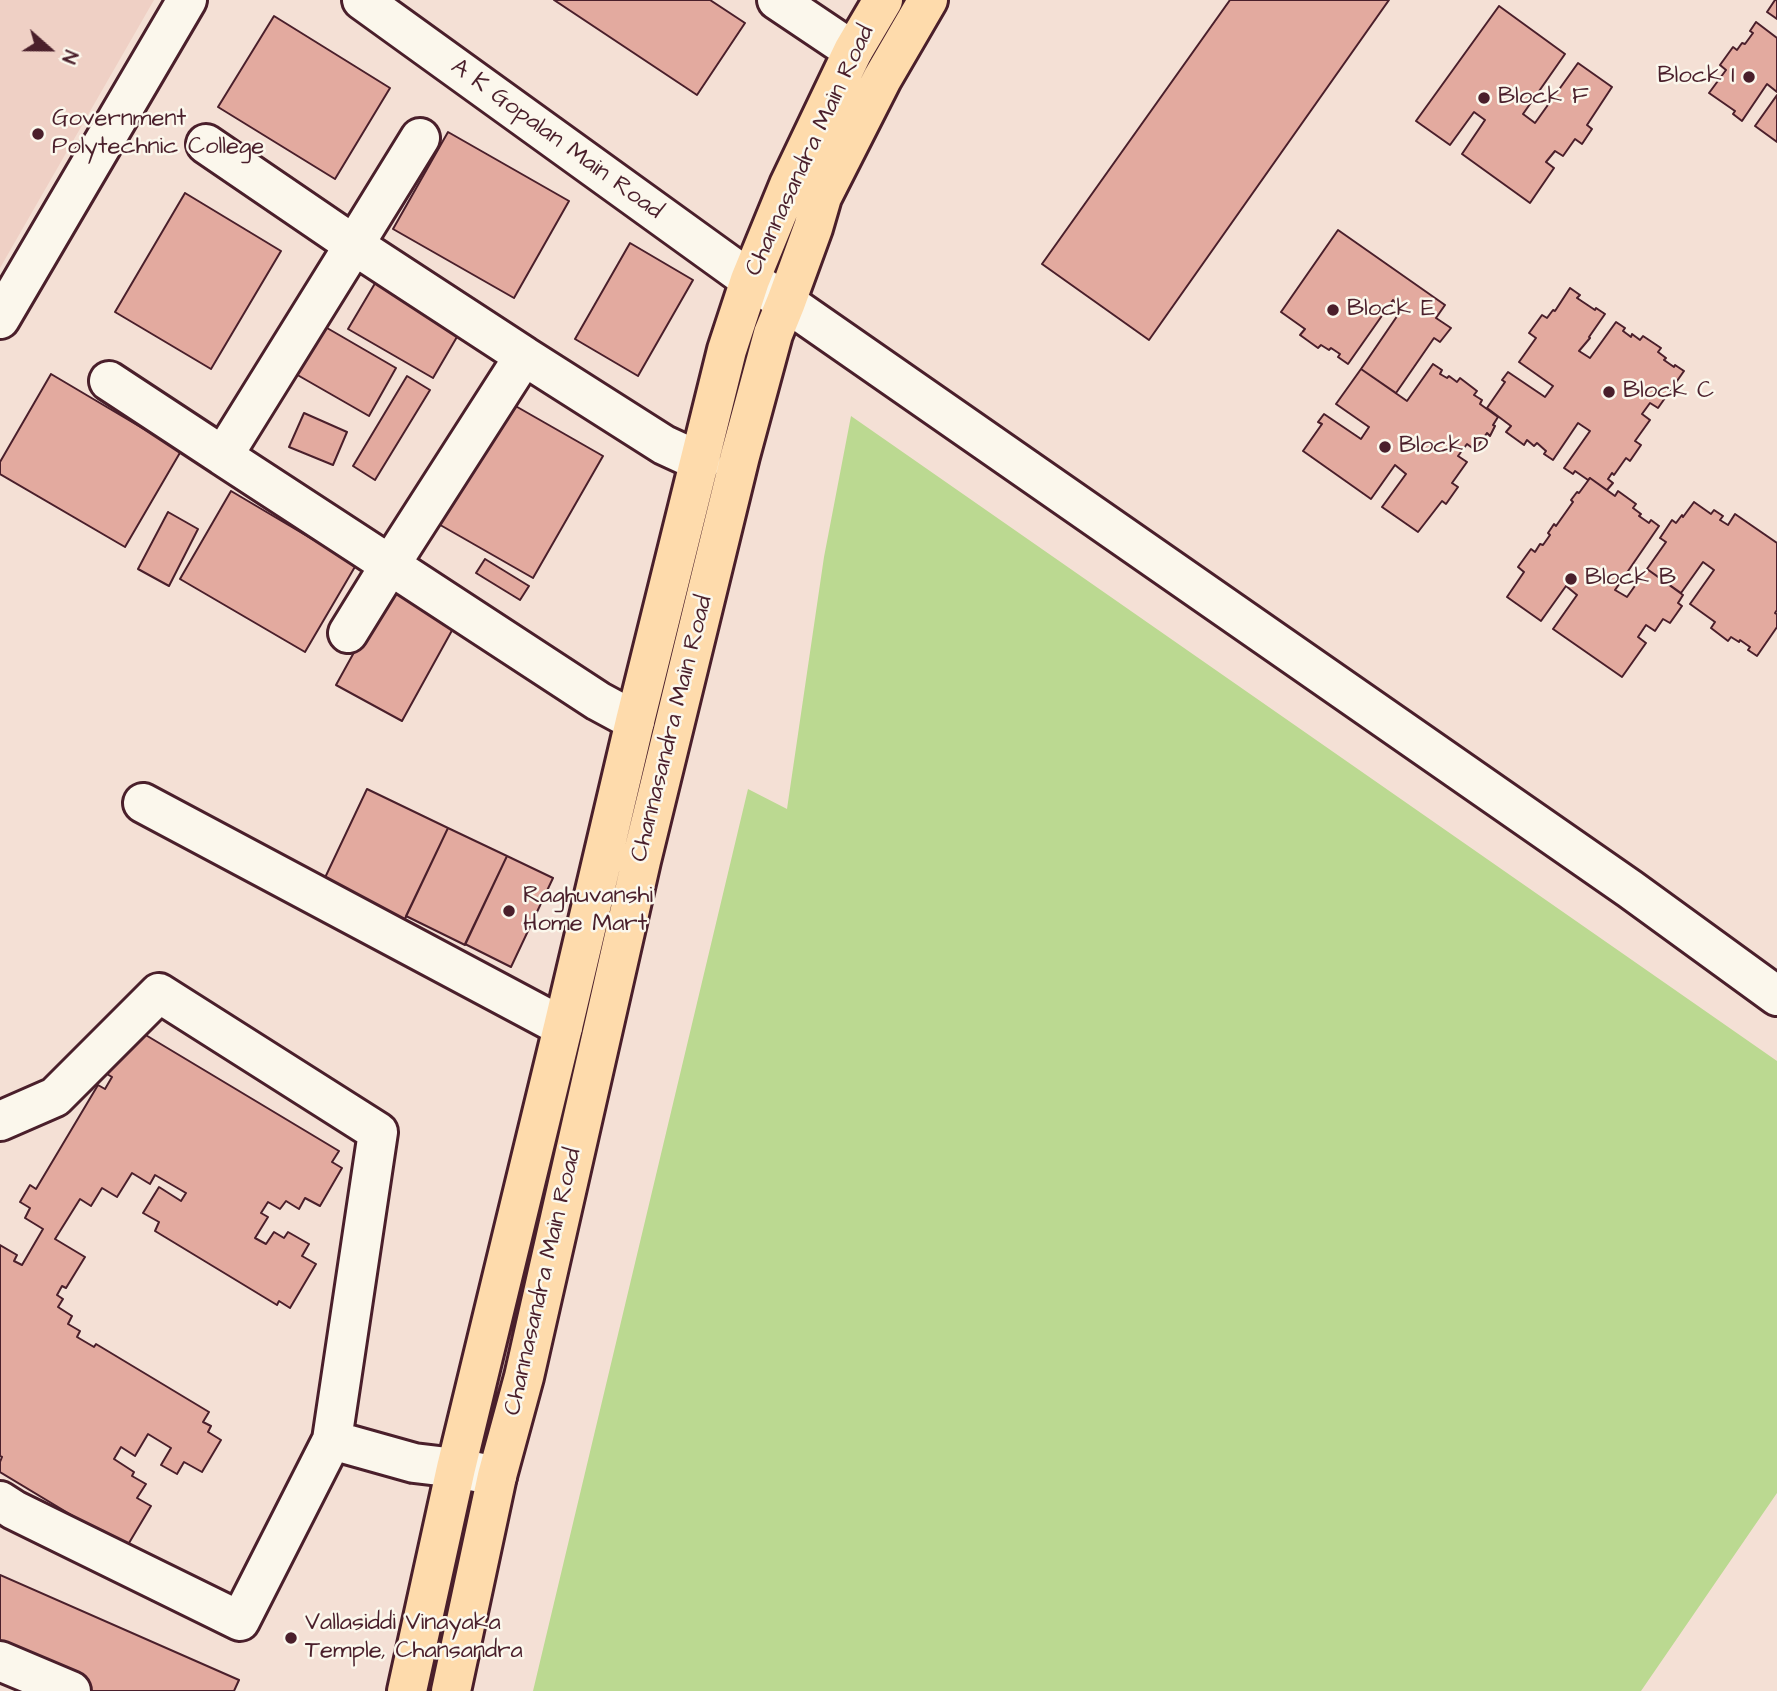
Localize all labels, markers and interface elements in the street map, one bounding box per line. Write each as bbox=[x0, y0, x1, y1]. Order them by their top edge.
north arrow bbox=[14, 14, 84, 84]
street label: Channasandra Main Road bbox=[740, 21, 882, 281]
text: N bbox=[54, 46, 84, 67]
street label: A K Gopalan Main Road bbox=[444, 53, 668, 227]
place label: Block I bbox=[1657, 63, 1735, 91]
marker: Block I bbox=[1741, 69, 1757, 85]
place label: Block F bbox=[1498, 84, 1588, 112]
marker: Block F bbox=[1476, 90, 1492, 106]
place label: Government Polytechnic College bbox=[52, 106, 264, 162]
marker: Government Polytechnic College bbox=[30, 126, 46, 142]
place label: Block E bbox=[1347, 296, 1435, 324]
marker: Block E bbox=[1325, 302, 1341, 318]
place label: Block C bbox=[1623, 378, 1714, 406]
marker: Block C bbox=[1601, 384, 1617, 400]
place label: Block D bbox=[1399, 433, 1488, 461]
marker: Block D bbox=[1377, 439, 1393, 455]
place label: Block B bbox=[1585, 565, 1676, 593]
marker: Block B bbox=[1563, 571, 1579, 587]
street label: Channasandra Main Road bbox=[626, 593, 720, 865]
place label: Raghuvanshi Home Mart bbox=[523, 883, 653, 939]
marker: Raghuvanshi Home Mart bbox=[501, 903, 517, 919]
street label: Channasandra Main Road bbox=[499, 1146, 589, 1418]
place label: Vallasiddi Vinayaka Temple, Chansandra bbox=[305, 1610, 523, 1666]
marker: Vallasiddi Vinayaka Temple, Chansandra bbox=[283, 1630, 299, 1646]

